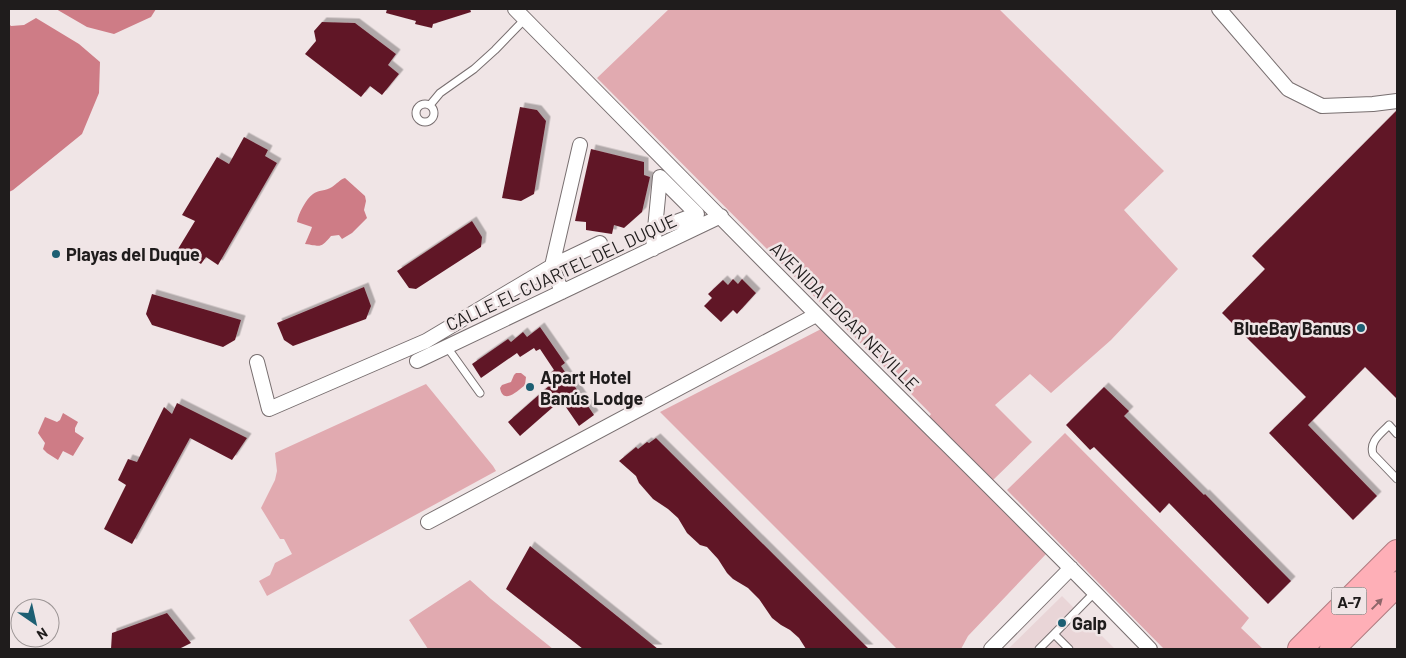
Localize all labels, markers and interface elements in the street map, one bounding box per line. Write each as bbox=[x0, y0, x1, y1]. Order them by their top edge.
street label: CALLE EL CUARTEL DEL DUQUE bbox=[442, 209, 680, 335]
street label: AVENIDA EDGAR NEVILLE bbox=[766, 237, 924, 395]
place label: Playas del Duque bbox=[66, 243, 200, 265]
marker: Playas del Duque bbox=[50, 248, 62, 260]
place label: BlueBay Banus bbox=[1233, 317, 1351, 339]
marker: BlueBay Banus bbox=[1355, 322, 1367, 334]
place label: Apart Hotel Banús Lodge bbox=[540, 366, 643, 409]
marker: Apart Hotel Banús Lodge bbox=[524, 381, 536, 393]
road number: A-7 bbox=[1332, 588, 1366, 614]
north arrow bbox=[10, 598, 60, 648]
one-way arrow bbox=[1371, 598, 1383, 610]
place label: Galp bbox=[1072, 612, 1107, 634]
marker: Galp bbox=[1056, 617, 1068, 629]
text: N bbox=[34, 625, 51, 644]

